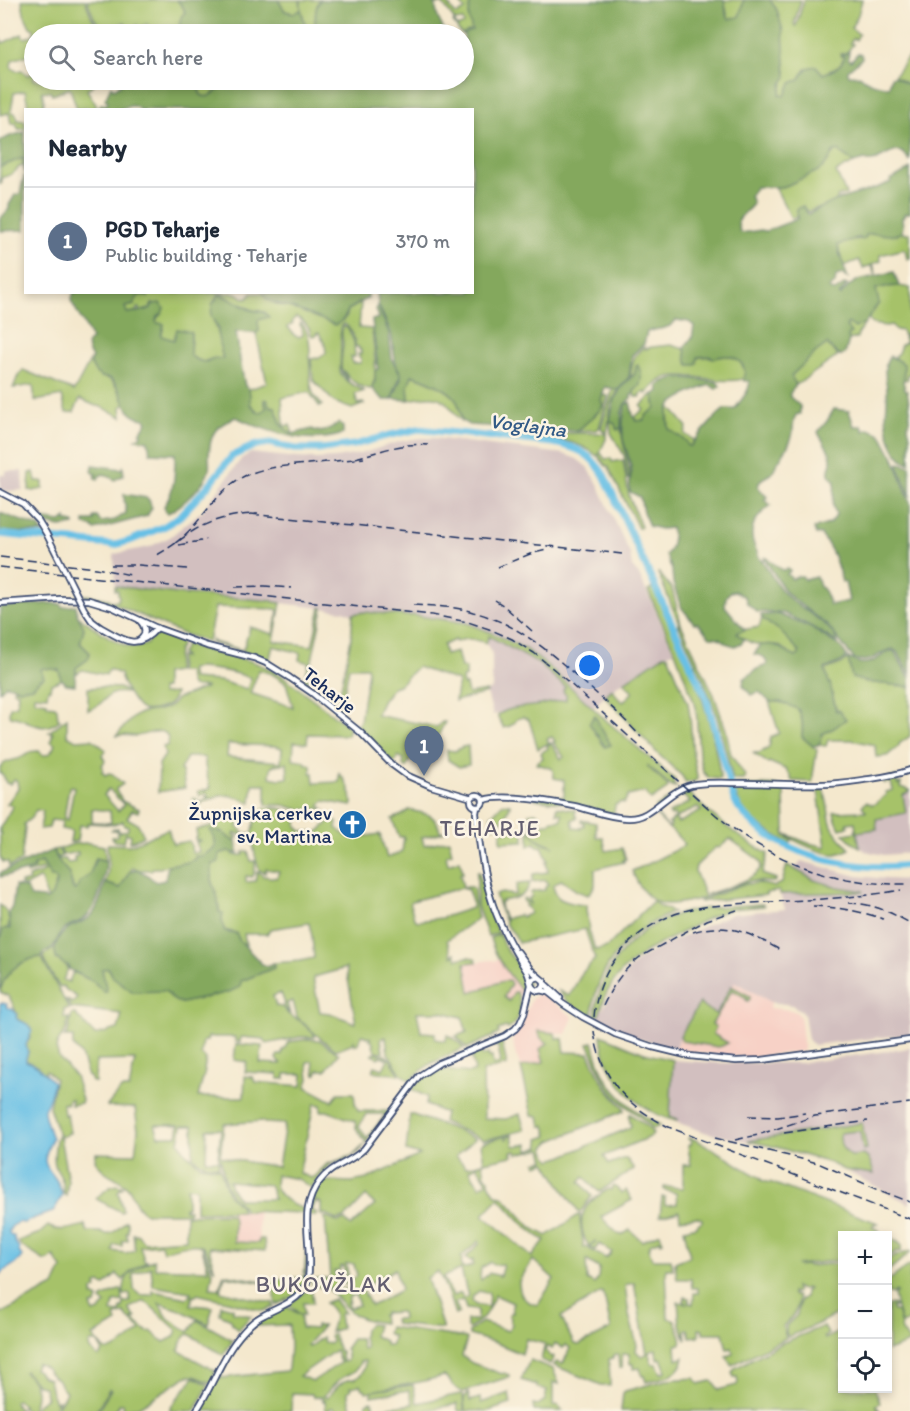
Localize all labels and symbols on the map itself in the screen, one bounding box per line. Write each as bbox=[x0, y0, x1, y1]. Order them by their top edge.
water label: Voglajna bbox=[488, 408, 568, 442]
your location bbox=[575, 651, 604, 680]
street label: Teharje bbox=[298, 662, 362, 718]
pin: 1 bbox=[404, 726, 444, 776]
place label: Župnijska cerkev sv. Martina bbox=[188, 801, 333, 848]
church icon: Župnijska cerkev sv. Martina bbox=[337, 808, 369, 840]
district label: TEHARJE bbox=[440, 815, 540, 842]
district label: BUKOVŽLAK bbox=[256, 1271, 392, 1298]

